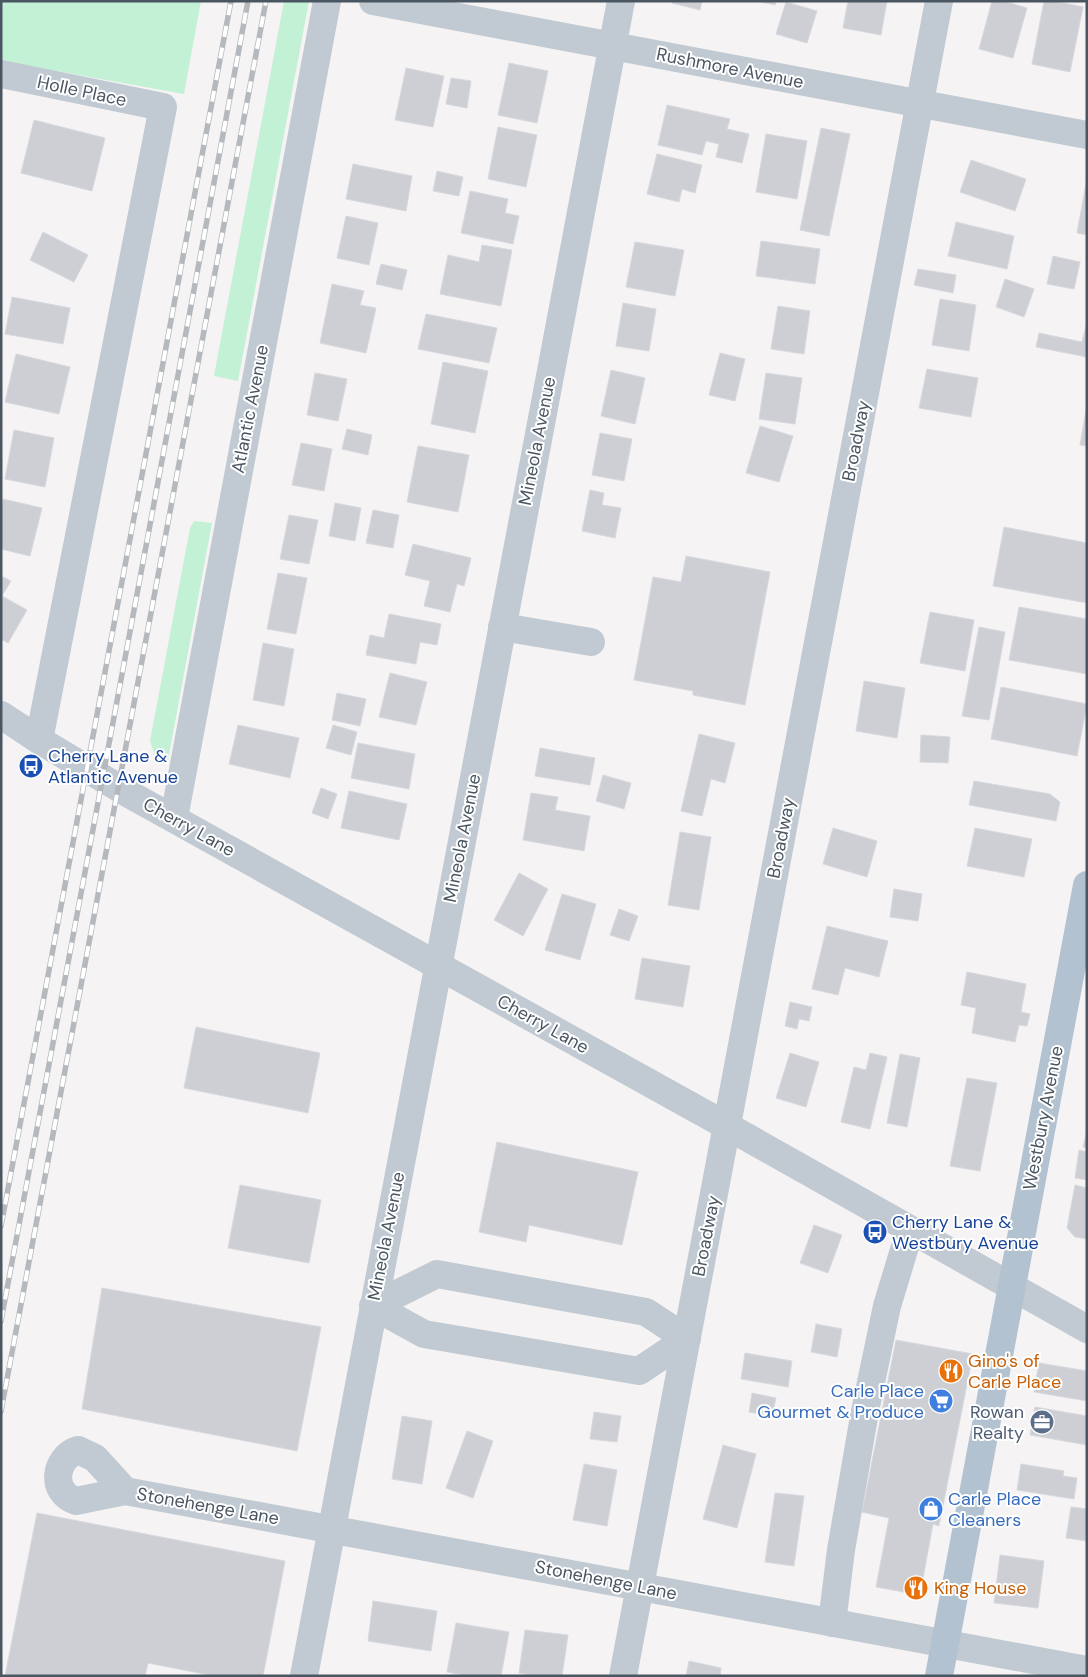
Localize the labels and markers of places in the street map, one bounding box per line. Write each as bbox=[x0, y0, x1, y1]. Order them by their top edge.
place label: Cherry Lane & Atlantic Avenue bbox=[48, 744, 178, 789]
bus stop icon: Cherry Lane & Atlantic Avenue bbox=[18, 753, 44, 779]
place label: Cherry Lane & Westbury Avenue bbox=[892, 1210, 1039, 1255]
bus stop icon: Cherry Lane & Westbury Avenue bbox=[862, 1219, 888, 1245]
place label: Gino's of Carle Place bbox=[968, 1349, 1061, 1394]
restaurant icon: Gino's of Carle Place bbox=[938, 1358, 964, 1384]
place label: Carle Place Gourmet & Produce bbox=[757, 1379, 924, 1424]
supermarket icon: Carle Place Gourmet & Produce bbox=[928, 1388, 954, 1414]
place label: Rowan Realty bbox=[970, 1400, 1024, 1445]
office icon: Rowan Realty bbox=[1029, 1409, 1055, 1435]
place label: Carle Place Cleaners bbox=[948, 1487, 1041, 1532]
shop icon: Carle Place Cleaners bbox=[918, 1496, 944, 1522]
restaurant icon: King House bbox=[903, 1575, 929, 1601]
place label: King House bbox=[934, 1576, 1027, 1600]

